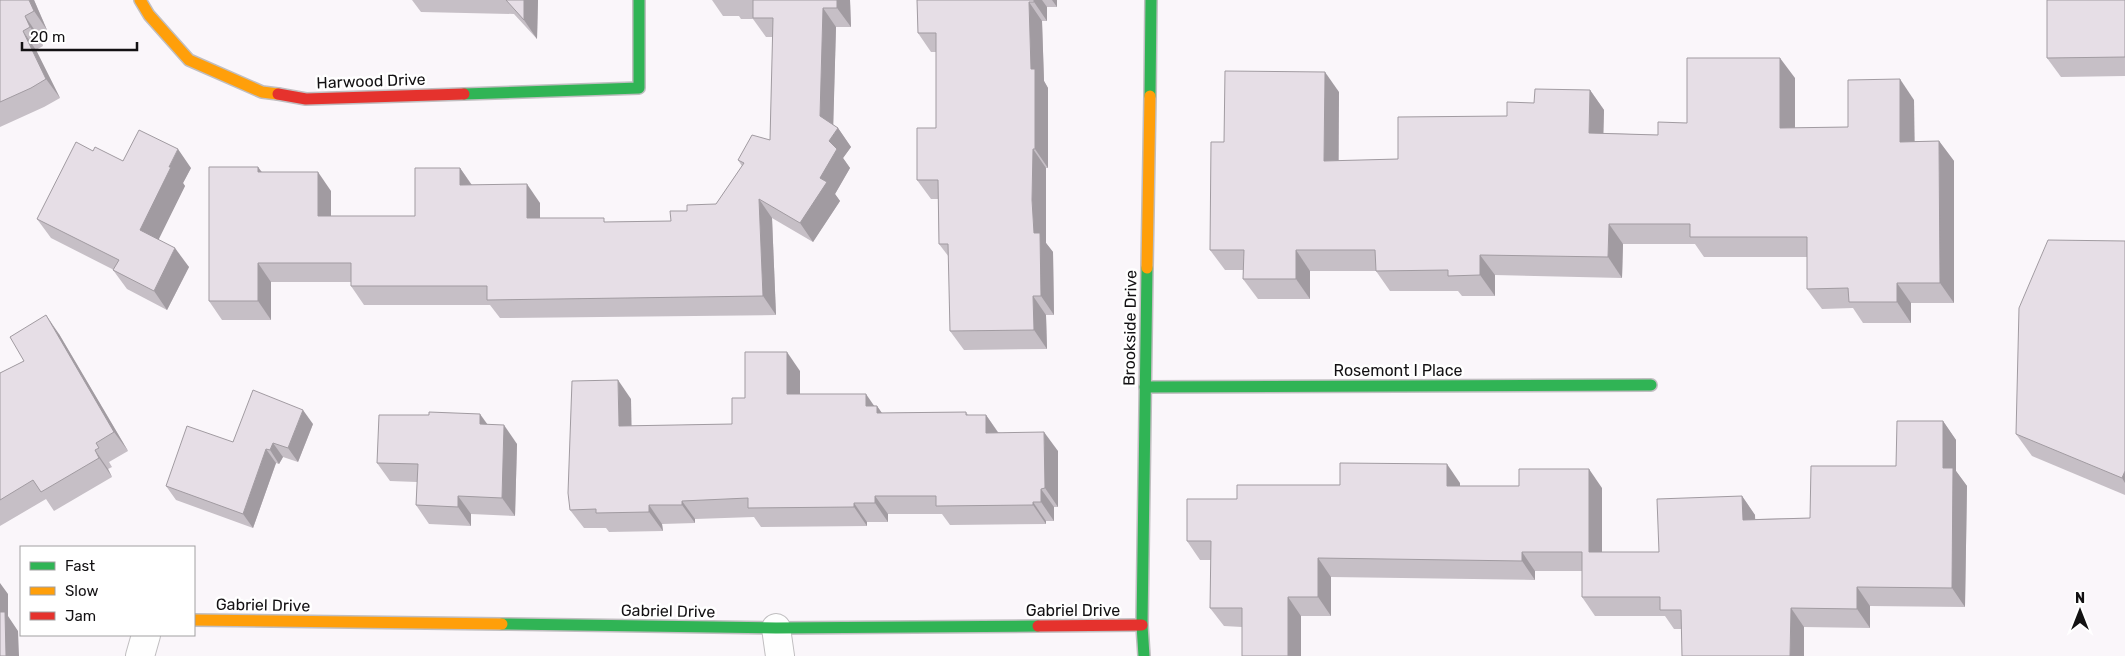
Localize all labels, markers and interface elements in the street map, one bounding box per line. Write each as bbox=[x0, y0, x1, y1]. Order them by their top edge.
scale bar bbox=[22, 20, 138, 52]
text: 20 m bbox=[30, 28, 65, 46]
street label: Harwood Drive bbox=[316, 70, 426, 92]
street label: Brookside Drive bbox=[1119, 270, 1141, 386]
street label: Rosemont I Place bbox=[1334, 361, 1463, 380]
legend bbox=[20, 546, 195, 636]
text: Fast bbox=[65, 557, 95, 575]
text: Slow bbox=[65, 582, 98, 600]
north arrow bbox=[2055, 586, 2105, 636]
text: N bbox=[2075, 590, 2085, 607]
street label: Gabriel Drive bbox=[216, 595, 310, 615]
street label: Gabriel Drive bbox=[621, 601, 715, 621]
street label: Gabriel Drive bbox=[1026, 601, 1120, 620]
text: Jam bbox=[65, 607, 96, 625]

